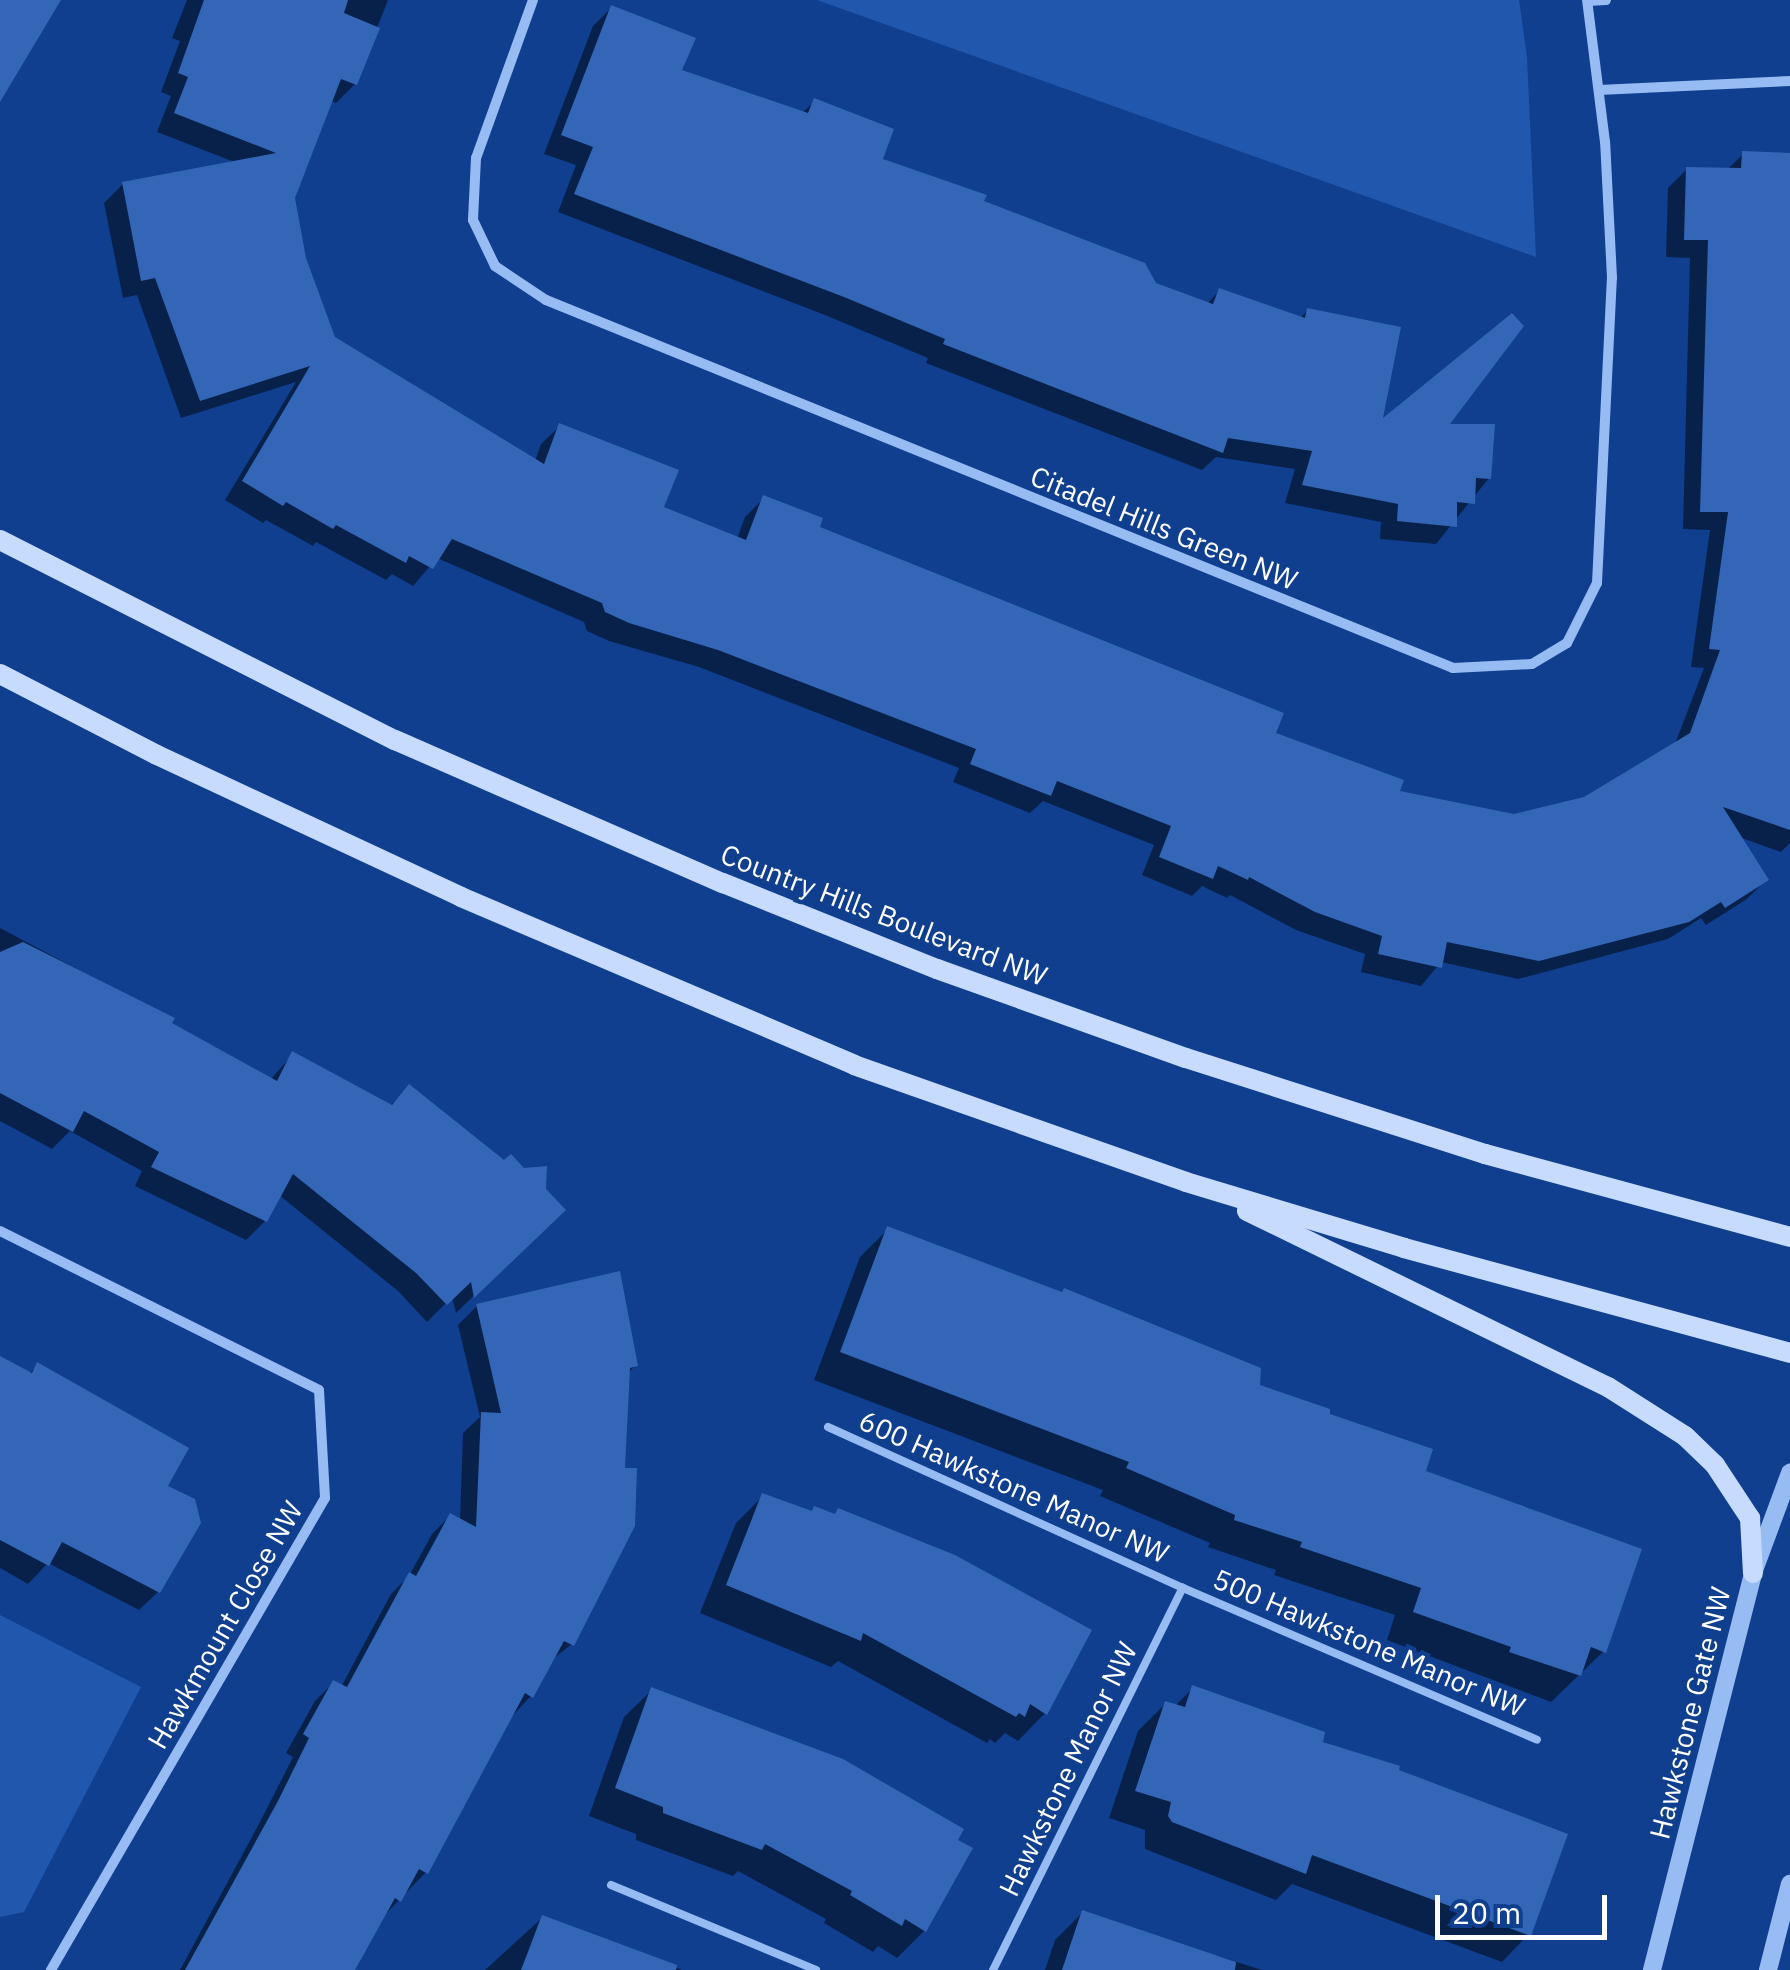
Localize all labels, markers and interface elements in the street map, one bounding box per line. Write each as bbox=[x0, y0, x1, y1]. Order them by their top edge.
street label: Citadel Hills Green NW bbox=[1026, 459, 1302, 597]
street label: Country Hills Boulevard NW bbox=[716, 837, 1052, 993]
street label: 600 Hawkstone Manor NW bbox=[854, 1403, 1174, 1571]
street label: Hawkmount Close NW bbox=[140, 1495, 310, 1755]
street label: 500 Hawkstone Manor NW bbox=[1208, 1562, 1530, 1724]
street label: Hawkstone Gate NW bbox=[1642, 1584, 1738, 1842]
street label: Hawkstone Manor NW bbox=[992, 1637, 1144, 1901]
scale bar bbox=[1440, 1875, 1612, 1937]
text: 20 m bbox=[1452, 1893, 1521, 1932]

